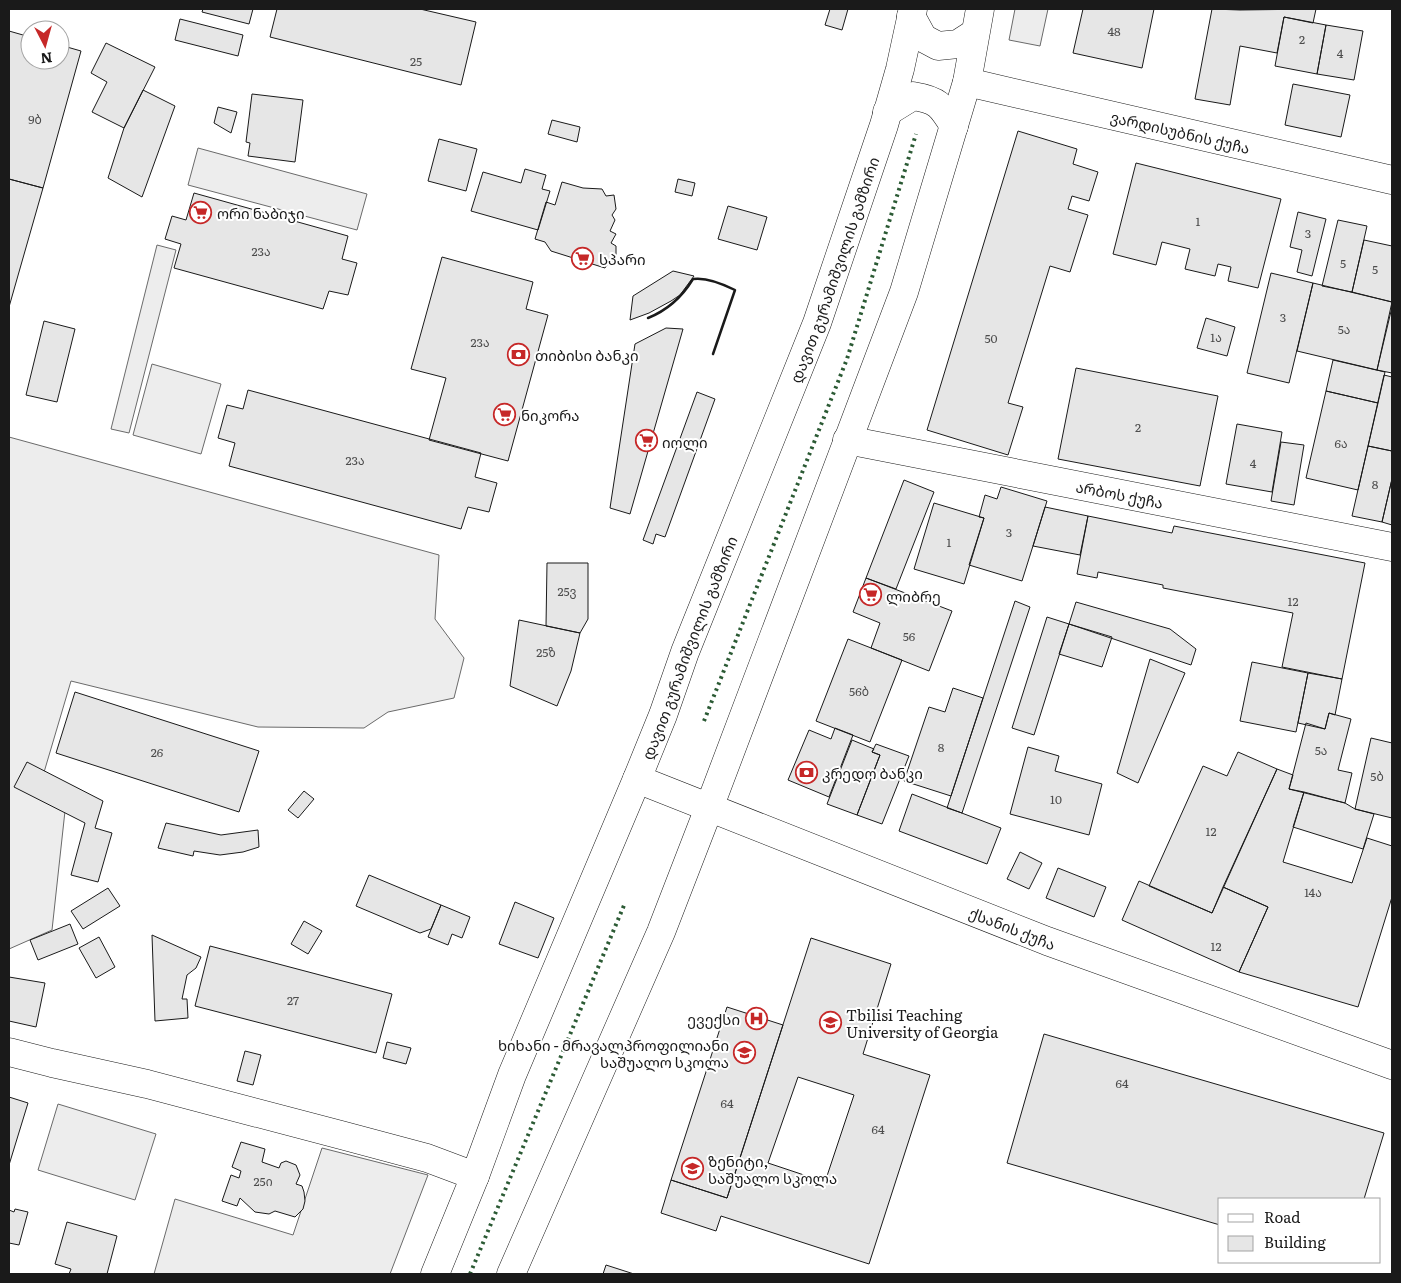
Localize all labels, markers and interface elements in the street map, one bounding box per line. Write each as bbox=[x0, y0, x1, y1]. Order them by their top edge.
north arrow bbox=[20, 20, 70, 70]
house number: 48 bbox=[1107, 22, 1121, 40]
house number: 2 bbox=[1299, 30, 1305, 48]
house number: 4 bbox=[1337, 44, 1344, 62]
text: N bbox=[39, 48, 53, 70]
house number: 25 bbox=[410, 52, 422, 70]
street label: ვარდისუბნის ქუჩა bbox=[1108, 104, 1252, 158]
house number: 9ბ bbox=[28, 110, 42, 128]
street label: დავით გურამიშვილის გამზირი bbox=[783, 153, 884, 386]
supermarket icon: ორი ნაბიჯი bbox=[189, 200, 213, 224]
place label: ორი ნაბიჯი bbox=[217, 201, 305, 224]
house number: 1 bbox=[1196, 212, 1201, 230]
house number: 3 bbox=[1305, 224, 1311, 242]
house number: 23ა bbox=[251, 242, 271, 260]
supermarket icon: სპარი bbox=[571, 246, 595, 270]
place label: სპარი bbox=[599, 247, 646, 270]
house number: 5 bbox=[1340, 254, 1346, 272]
house number: 5 bbox=[1372, 260, 1378, 278]
house number: 3 bbox=[1280, 308, 1286, 326]
house number: 5ა bbox=[1338, 320, 1350, 338]
house number: 1ა bbox=[1210, 328, 1222, 346]
house number: 50 bbox=[984, 329, 998, 347]
house number: 23ა bbox=[470, 333, 490, 351]
bank icon: თიბისი ბანკი bbox=[507, 342, 531, 366]
place label: თიბისი ბანკი bbox=[535, 343, 639, 366]
supermarket icon: ნიკორა bbox=[493, 402, 517, 426]
place label: ნიკორა bbox=[521, 403, 580, 426]
house number: 2 bbox=[1135, 418, 1141, 436]
supermarket icon: იოლი bbox=[634, 429, 658, 453]
place label: იოლი bbox=[662, 430, 708, 453]
house number: 6ა bbox=[1334, 434, 1348, 452]
house number: 23ა bbox=[345, 451, 365, 469]
house number: 4 bbox=[1250, 454, 1257, 472]
street label: არბოს ქუჩა bbox=[1074, 474, 1165, 513]
house number: 8 bbox=[1372, 475, 1379, 493]
house number: 3 bbox=[1006, 523, 1012, 541]
street label: დავით გურამიშვილის გამზირი bbox=[635, 532, 742, 763]
house number: 1 bbox=[947, 533, 952, 551]
house number: 25ვ bbox=[557, 582, 577, 600]
supermarket icon: ლიბრე bbox=[858, 583, 882, 607]
place label: ლიბრე bbox=[886, 584, 941, 607]
house number: 12 bbox=[1288, 592, 1298, 610]
house number: 56 bbox=[903, 627, 916, 645]
house number: 25ზ bbox=[536, 643, 556, 661]
house number: 56ბ bbox=[849, 682, 869, 700]
house number: 8 bbox=[938, 738, 945, 756]
house number: 5ა bbox=[1315, 741, 1327, 759]
house number: 26 bbox=[151, 743, 164, 761]
bank icon: კრედო ბანკი bbox=[794, 760, 818, 784]
place label: კრედო ბანკი bbox=[822, 761, 923, 784]
house number: 5ბ bbox=[1370, 767, 1384, 785]
house number: 10 bbox=[1050, 790, 1062, 808]
house number: 12 bbox=[1206, 822, 1216, 840]
house number: 14ა bbox=[1304, 883, 1322, 901]
street label: ქსანის ქუჩა bbox=[966, 900, 1059, 955]
house number: 12 bbox=[1211, 937, 1221, 955]
house number: 27 bbox=[287, 991, 299, 1009]
place label: Tbilisi Teaching University of Georgia bbox=[846, 1003, 999, 1043]
hospital icon: ევექსი bbox=[744, 1006, 768, 1030]
place label: ევექსი bbox=[687, 1007, 740, 1030]
school or university icon: Tbilisi Teaching University of Georgia bbox=[818, 1011, 842, 1035]
place label: ხიხანი - მრავალპროფილიანი საშუალო სკოლა bbox=[498, 1033, 729, 1073]
school or university icon: ხიხანი - მრავალპროფილიანი საშუალო სკოლა bbox=[733, 1041, 757, 1065]
house number: 64 bbox=[1115, 1074, 1129, 1092]
house number: 64 bbox=[720, 1094, 734, 1112]
house number: 64 bbox=[871, 1120, 885, 1138]
place label: ზენიტი, საშუალო სკოლა bbox=[708, 1149, 837, 1189]
school or university icon: ზენიტი, საშუალო სკოლა bbox=[680, 1157, 704, 1181]
house number: 25ი bbox=[253, 1172, 273, 1190]
legend bbox=[1218, 1198, 1381, 1263]
text: Road bbox=[1264, 1205, 1300, 1228]
text: Building bbox=[1264, 1230, 1326, 1253]

